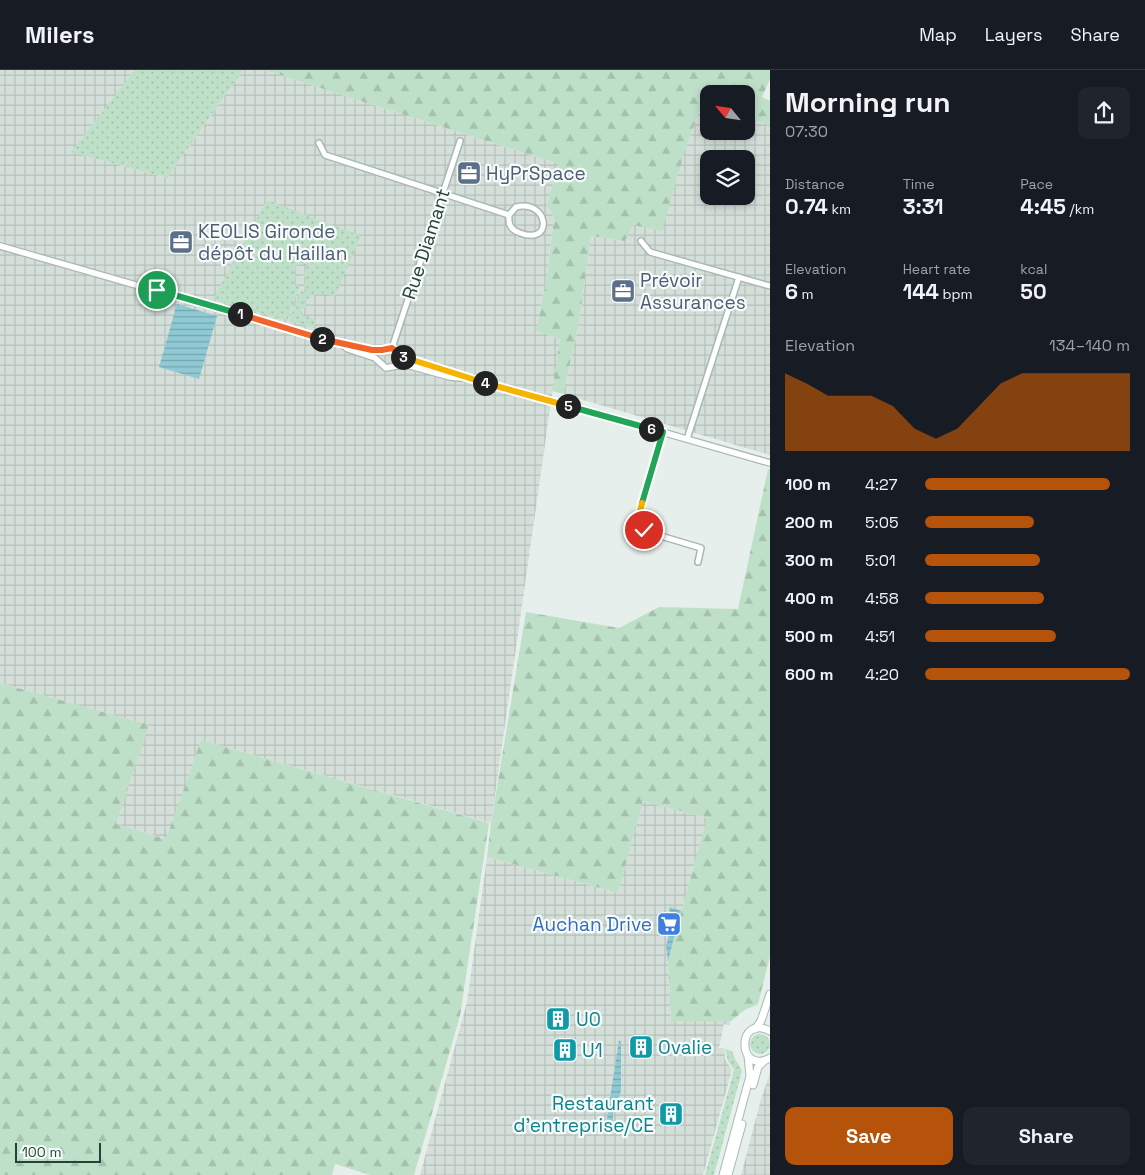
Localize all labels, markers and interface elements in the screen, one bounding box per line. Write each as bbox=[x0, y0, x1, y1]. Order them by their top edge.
text: Milers bbox=[25, 19, 95, 50]
text: Map bbox=[919, 23, 957, 46]
text: Layers bbox=[985, 23, 1042, 46]
text: Share bbox=[1070, 23, 1120, 46]
text: Morning run bbox=[785, 84, 950, 120]
north arrow bbox=[700, 85, 755, 140]
map controls bbox=[700, 85, 755, 205]
button: share bbox=[1078, 87, 1130, 139]
text: 07:30 bbox=[785, 121, 828, 142]
button: layers bbox=[700, 150, 755, 205]
office icon: HyPrSpace bbox=[456, 160, 482, 186]
place label: HyPrSpace bbox=[486, 161, 586, 186]
text: Distance bbox=[785, 175, 845, 193]
text: Time bbox=[903, 175, 935, 193]
text: Pace bbox=[1020, 175, 1053, 193]
street label: Rue Diamant bbox=[396, 185, 456, 303]
text: 0.74 bbox=[785, 193, 828, 220]
text: 3:31 bbox=[903, 193, 944, 220]
text: 4:45 bbox=[1020, 193, 1066, 220]
text: km bbox=[828, 200, 851, 218]
text: /km bbox=[1066, 200, 1094, 218]
place label: KEOLIS Gironde dépôt du Haillan bbox=[198, 219, 347, 266]
office icon: KEOLIS Gironde dépôt du Haillan bbox=[168, 229, 194, 255]
text: Elevation bbox=[785, 260, 846, 278]
text: Heart rate bbox=[903, 260, 971, 278]
text: kcal bbox=[1020, 260, 1047, 278]
place label: Prévoir Assurances bbox=[640, 268, 746, 315]
pin bbox=[136, 269, 178, 311]
icon: arrive bbox=[143, 276, 171, 304]
office icon: Prévoir Assurances bbox=[610, 278, 636, 304]
text: 6 bbox=[785, 278, 798, 305]
text: 144 bbox=[903, 278, 939, 305]
text: 50 bbox=[1020, 278, 1047, 305]
text: m bbox=[798, 285, 814, 303]
text: bpm bbox=[939, 285, 973, 303]
pin: 1 bbox=[228, 302, 252, 326]
text: 1 bbox=[237, 305, 244, 323]
pin: 2 bbox=[310, 326, 334, 352]
text: 2 bbox=[318, 330, 327, 348]
text: Elevation bbox=[785, 335, 855, 356]
text: 134–140 m bbox=[1049, 335, 1130, 356]
pin: 3 bbox=[390, 344, 416, 370]
text: 3 bbox=[399, 348, 408, 366]
pin: 4 bbox=[472, 370, 498, 396]
text: 4 bbox=[481, 374, 490, 392]
pin: 5 bbox=[556, 394, 580, 418]
text: 5 bbox=[564, 397, 573, 415]
pin: 6 bbox=[638, 416, 664, 442]
text: 6 bbox=[647, 420, 656, 438]
text: 100 m bbox=[785, 474, 831, 495]
text: 4:27 bbox=[865, 474, 898, 495]
pin bbox=[623, 509, 665, 551]
text: 200 m bbox=[785, 512, 833, 533]
text: 5:05 bbox=[865, 512, 898, 533]
icon: check bbox=[630, 516, 658, 544]
text: 300 m bbox=[785, 550, 833, 571]
text: 5:01 bbox=[865, 550, 896, 571]
text: 400 m bbox=[785, 588, 834, 609]
text: 4:58 bbox=[865, 588, 899, 609]
text: 500 m bbox=[785, 626, 833, 647]
text: 4:51 bbox=[865, 626, 895, 647]
text: 600 m bbox=[785, 664, 833, 685]
text: 4:20 bbox=[865, 664, 899, 685]
supermarket icon: Auchan Drive bbox=[656, 911, 682, 937]
place label: Auchan Drive bbox=[532, 912, 652, 937]
building icon: U0 bbox=[545, 1006, 571, 1032]
place label: U0 bbox=[576, 1007, 601, 1032]
building icon: Ovalie bbox=[628, 1034, 654, 1060]
place label: Ovalie bbox=[658, 1035, 712, 1060]
building icon: U1 bbox=[552, 1037, 578, 1063]
place label: U1 bbox=[582, 1038, 603, 1063]
place label: Restaurant d'entreprise/CE bbox=[513, 1091, 654, 1138]
building icon: Restaurant d'entreprise/CE bbox=[658, 1101, 684, 1127]
button: Save bbox=[785, 1107, 953, 1165]
button: Share bbox=[963, 1107, 1130, 1165]
scale bar bbox=[15, 1140, 101, 1163]
text: 100 m bbox=[22, 1143, 61, 1161]

